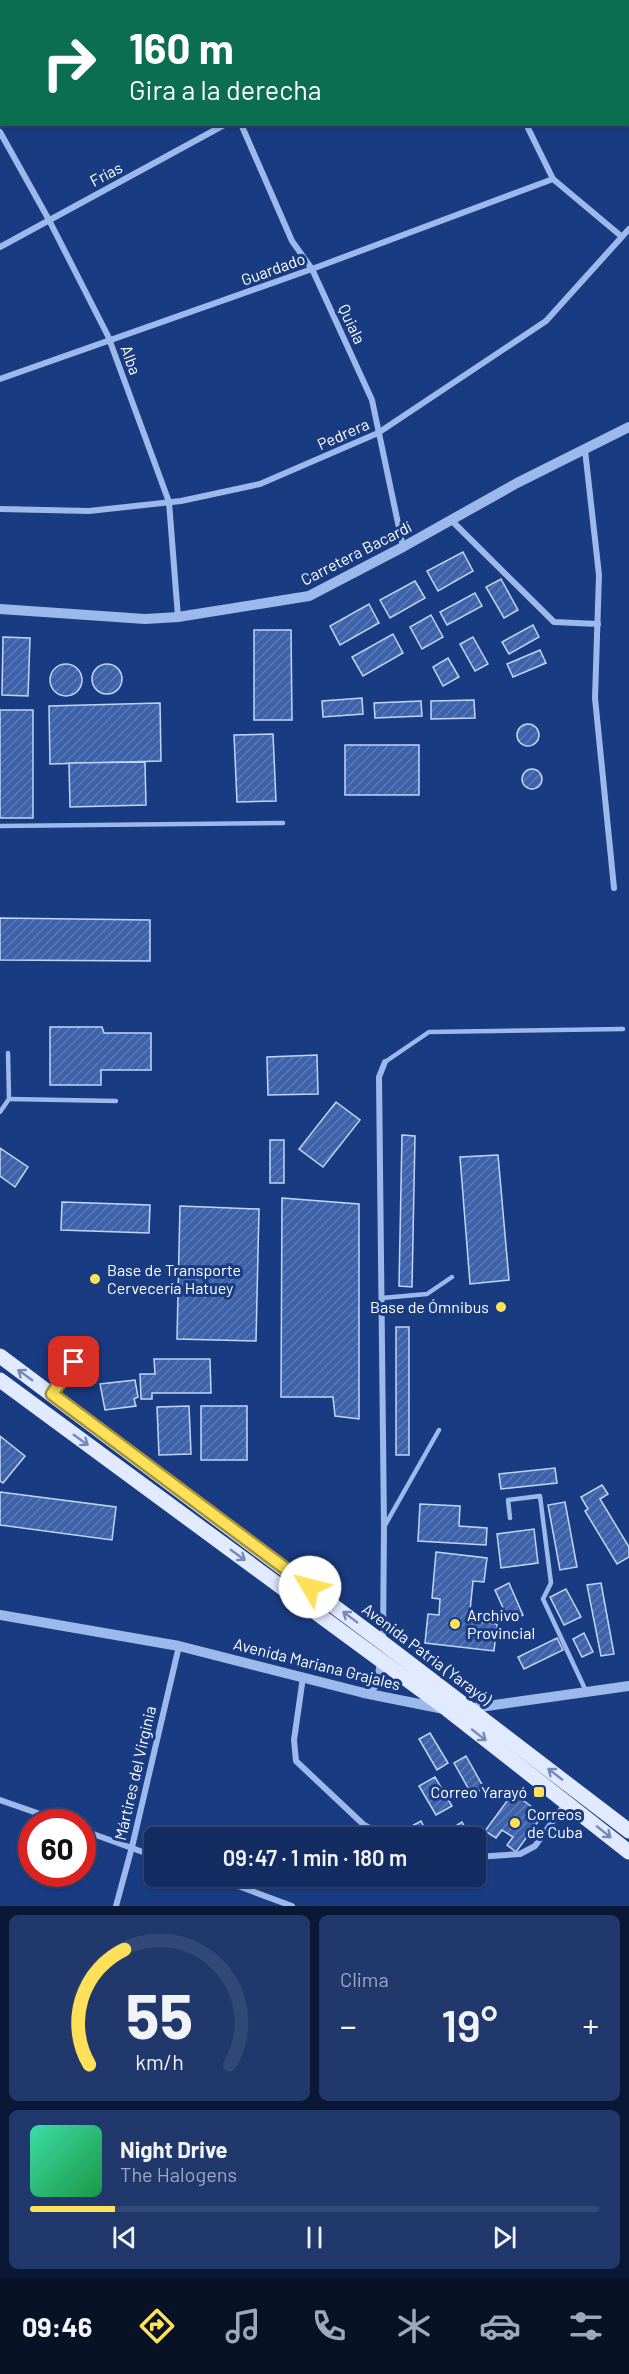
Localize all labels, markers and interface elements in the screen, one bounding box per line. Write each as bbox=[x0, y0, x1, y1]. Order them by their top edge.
text: 160 m bbox=[129, 22, 234, 72]
icon: right bbox=[30, 24, 108, 102]
text: Gira a la derecha bbox=[129, 73, 322, 105]
street label: Frías bbox=[86, 157, 125, 190]
street label: Guardado bbox=[238, 248, 307, 289]
street label: Quiala bbox=[335, 301, 370, 347]
street label: Alba bbox=[117, 342, 146, 377]
street label: Pedrera bbox=[314, 414, 372, 453]
street label: Carretera Bacardí bbox=[297, 516, 415, 589]
place label: Base de Transporte Cervecería Hatuey bbox=[107, 1260, 241, 1297]
marker: Base de Transporte Cervecería Hatuey bbox=[88, 1272, 102, 1286]
place label: Base de Ómnibus bbox=[370, 1297, 489, 1316]
marker: Base de Ómnibus bbox=[494, 1300, 508, 1314]
pin bbox=[48, 1336, 99, 1387]
icon: arrive bbox=[57, 1345, 90, 1378]
one-way arrow bbox=[18, 1369, 34, 1381]
one-way arrow bbox=[73, 1433, 89, 1446]
one-way arrow bbox=[230, 1549, 246, 1562]
position arrow bbox=[278, 1555, 342, 1619]
street label: Avenida Patria (Yarayó) bbox=[359, 1599, 496, 1709]
place label: Archivo Provincial bbox=[467, 1605, 535, 1642]
one-way arrow bbox=[342, 1611, 358, 1624]
marker: Archivo Provincial bbox=[448, 1617, 462, 1631]
street label: Avenida Mariana Grajales bbox=[232, 1634, 403, 1693]
street label: Mártires del Virginia bbox=[110, 1704, 159, 1842]
one-way arrow bbox=[470, 1728, 486, 1741]
one-way arrow bbox=[547, 1768, 563, 1780]
place label: Correo Yarayó bbox=[430, 1782, 527, 1801]
marker: Correo Yarayó bbox=[532, 1785, 546, 1799]
place label: Correos de Cuba bbox=[527, 1804, 583, 1841]
speed limit sign: 60 bbox=[18, 1809, 96, 1887]
marker: Correos de Cuba bbox=[508, 1816, 522, 1830]
one-way arrow bbox=[596, 1825, 612, 1838]
text: 09:47 · 1 min · 180 m bbox=[223, 1844, 407, 1870]
text: Clima bbox=[340, 1967, 389, 1991]
text: 55 bbox=[126, 1977, 193, 2051]
text: 19° bbox=[441, 1997, 498, 2051]
text: − bbox=[340, 2005, 357, 2045]
text: + bbox=[583, 2005, 599, 2045]
text: km/h bbox=[135, 2049, 184, 2074]
text: Night Drive bbox=[120, 2136, 228, 2162]
text: The Halogens bbox=[120, 2162, 237, 2186]
icon: previous bbox=[108, 2221, 141, 2254]
icon: pause bbox=[298, 2221, 331, 2254]
icon: next bbox=[488, 2221, 521, 2254]
icon: directions bbox=[136, 2305, 178, 2347]
icon: music bbox=[222, 2305, 264, 2347]
icon: phone bbox=[308, 2305, 350, 2347]
icon: climate bbox=[393, 2305, 435, 2347]
icon: car bbox=[479, 2305, 521, 2347]
icon: filters bbox=[565, 2305, 607, 2347]
text: 09:46 bbox=[22, 2310, 92, 2342]

